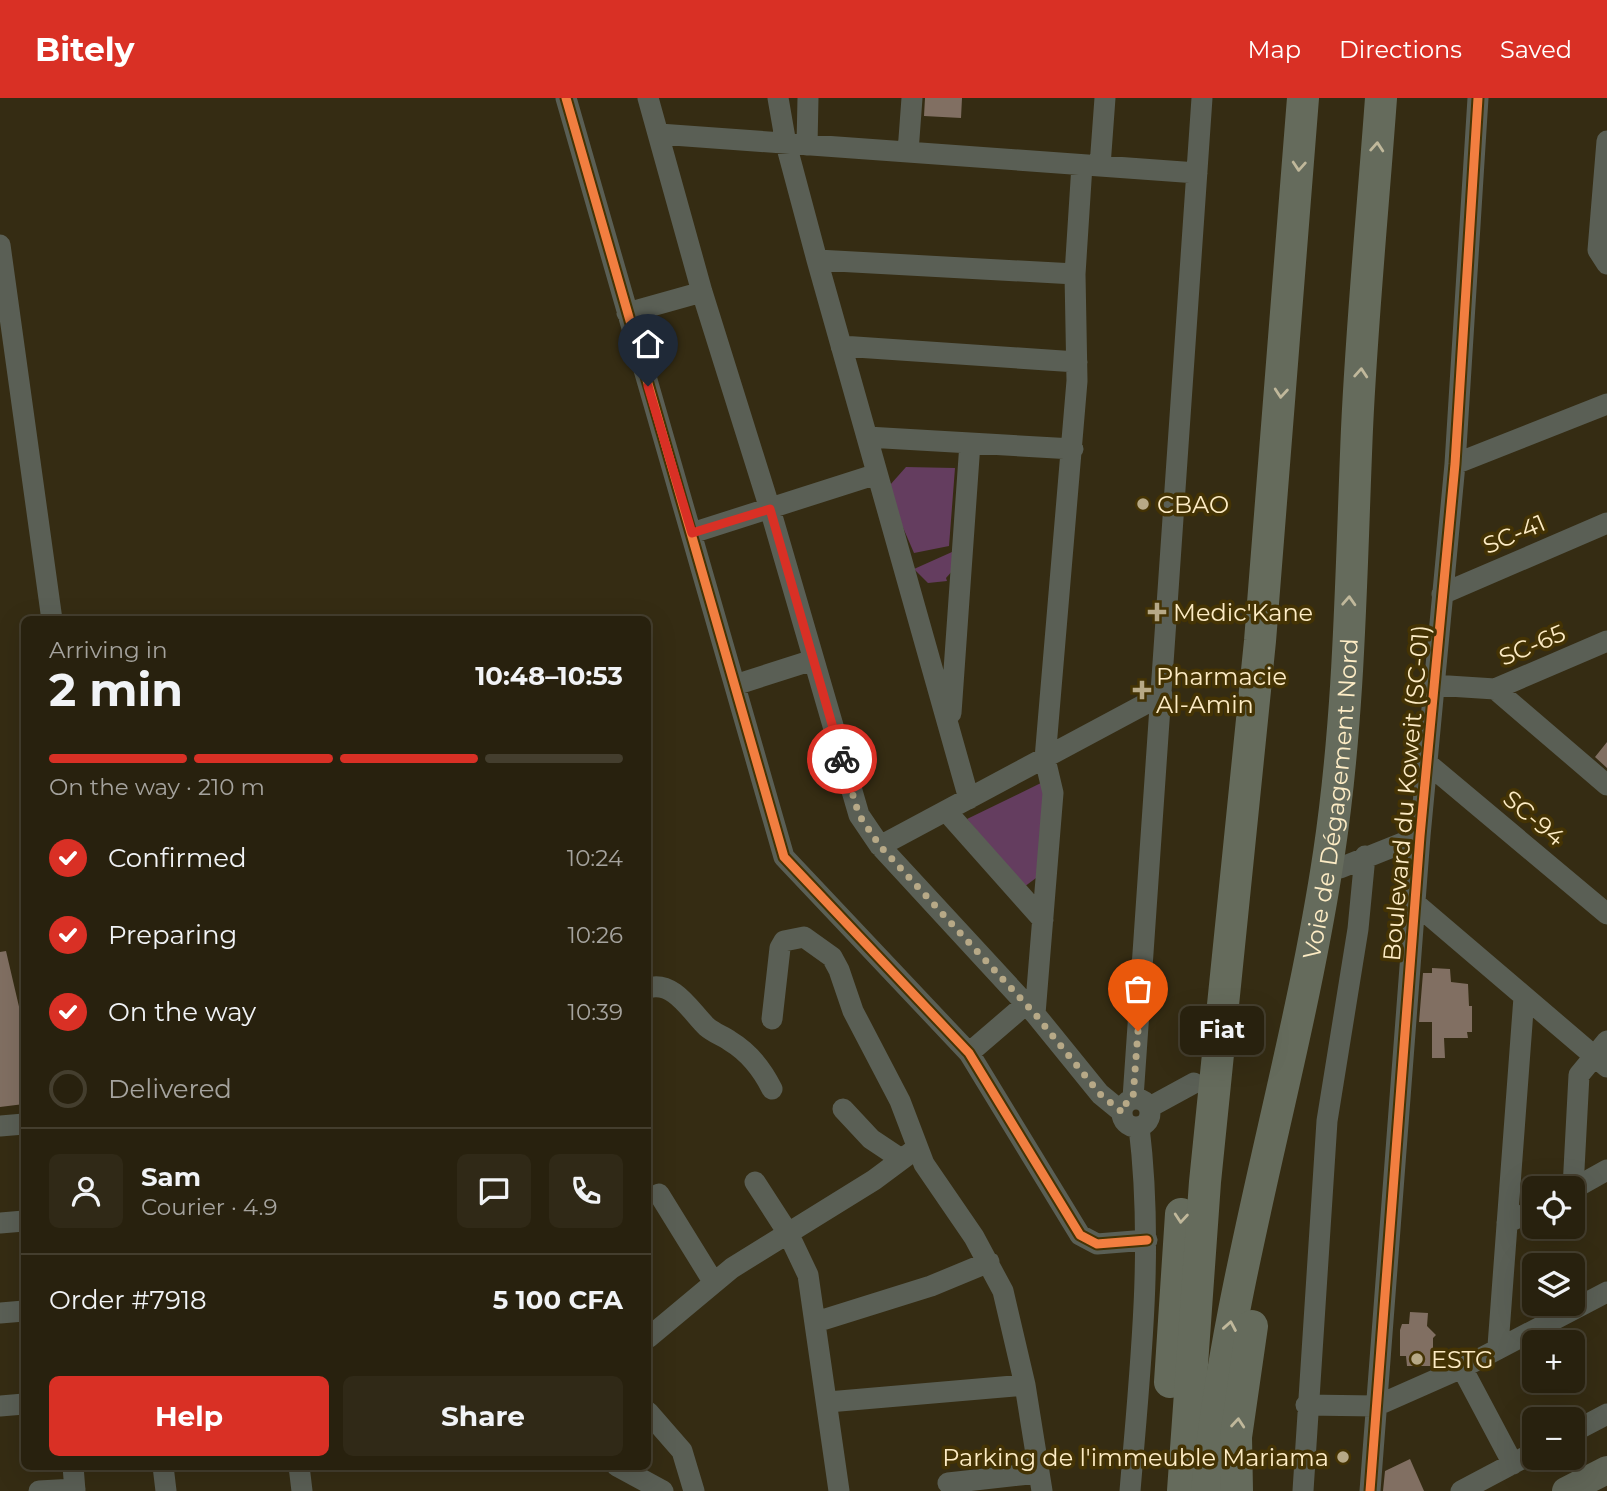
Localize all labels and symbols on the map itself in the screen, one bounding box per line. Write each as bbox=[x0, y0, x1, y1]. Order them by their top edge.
one-way arrow bbox=[1370, 141, 1385, 152]
one-way arrow bbox=[1291, 161, 1306, 172]
pin bbox=[618, 314, 678, 386]
one-way arrow bbox=[1353, 368, 1368, 379]
one-way arrow bbox=[1274, 388, 1289, 399]
place label: CBAO bbox=[1157, 490, 1229, 519]
marker: CBAO bbox=[1135, 496, 1151, 512]
street label: SC-41 bbox=[1478, 508, 1550, 560]
one-way arrow bbox=[1342, 595, 1357, 606]
place label: Medic'Kane bbox=[1173, 598, 1313, 627]
marker: Medic'Kane bbox=[1147, 602, 1167, 622]
street label: SC-65 bbox=[1494, 618, 1570, 672]
street label: Boulevard du Koweit (SC-01) bbox=[1377, 624, 1435, 962]
street label: Voie de Dégagement Nord bbox=[1296, 638, 1363, 962]
place label: Pharmacie Al-Amin bbox=[1156, 662, 1287, 719]
marker: Pharmacie Al-Amin bbox=[1134, 682, 1150, 698]
courier bbox=[807, 724, 877, 794]
street label: SC-94 bbox=[1497, 784, 1571, 852]
pin bbox=[1108, 959, 1168, 1031]
callout: Fiat bbox=[1180, 1006, 1264, 1056]
one-way arrow bbox=[1174, 1213, 1189, 1224]
one-way arrow bbox=[1222, 1320, 1237, 1332]
place label: ESTG bbox=[1431, 1345, 1494, 1374]
marker: ESTG bbox=[1409, 1351, 1425, 1367]
one-way arrow bbox=[1230, 1417, 1245, 1428]
place label: Parking de l'immeuble Mariama bbox=[942, 1443, 1329, 1472]
marker: Parking de l'immeuble Mariama bbox=[1335, 1449, 1351, 1465]

